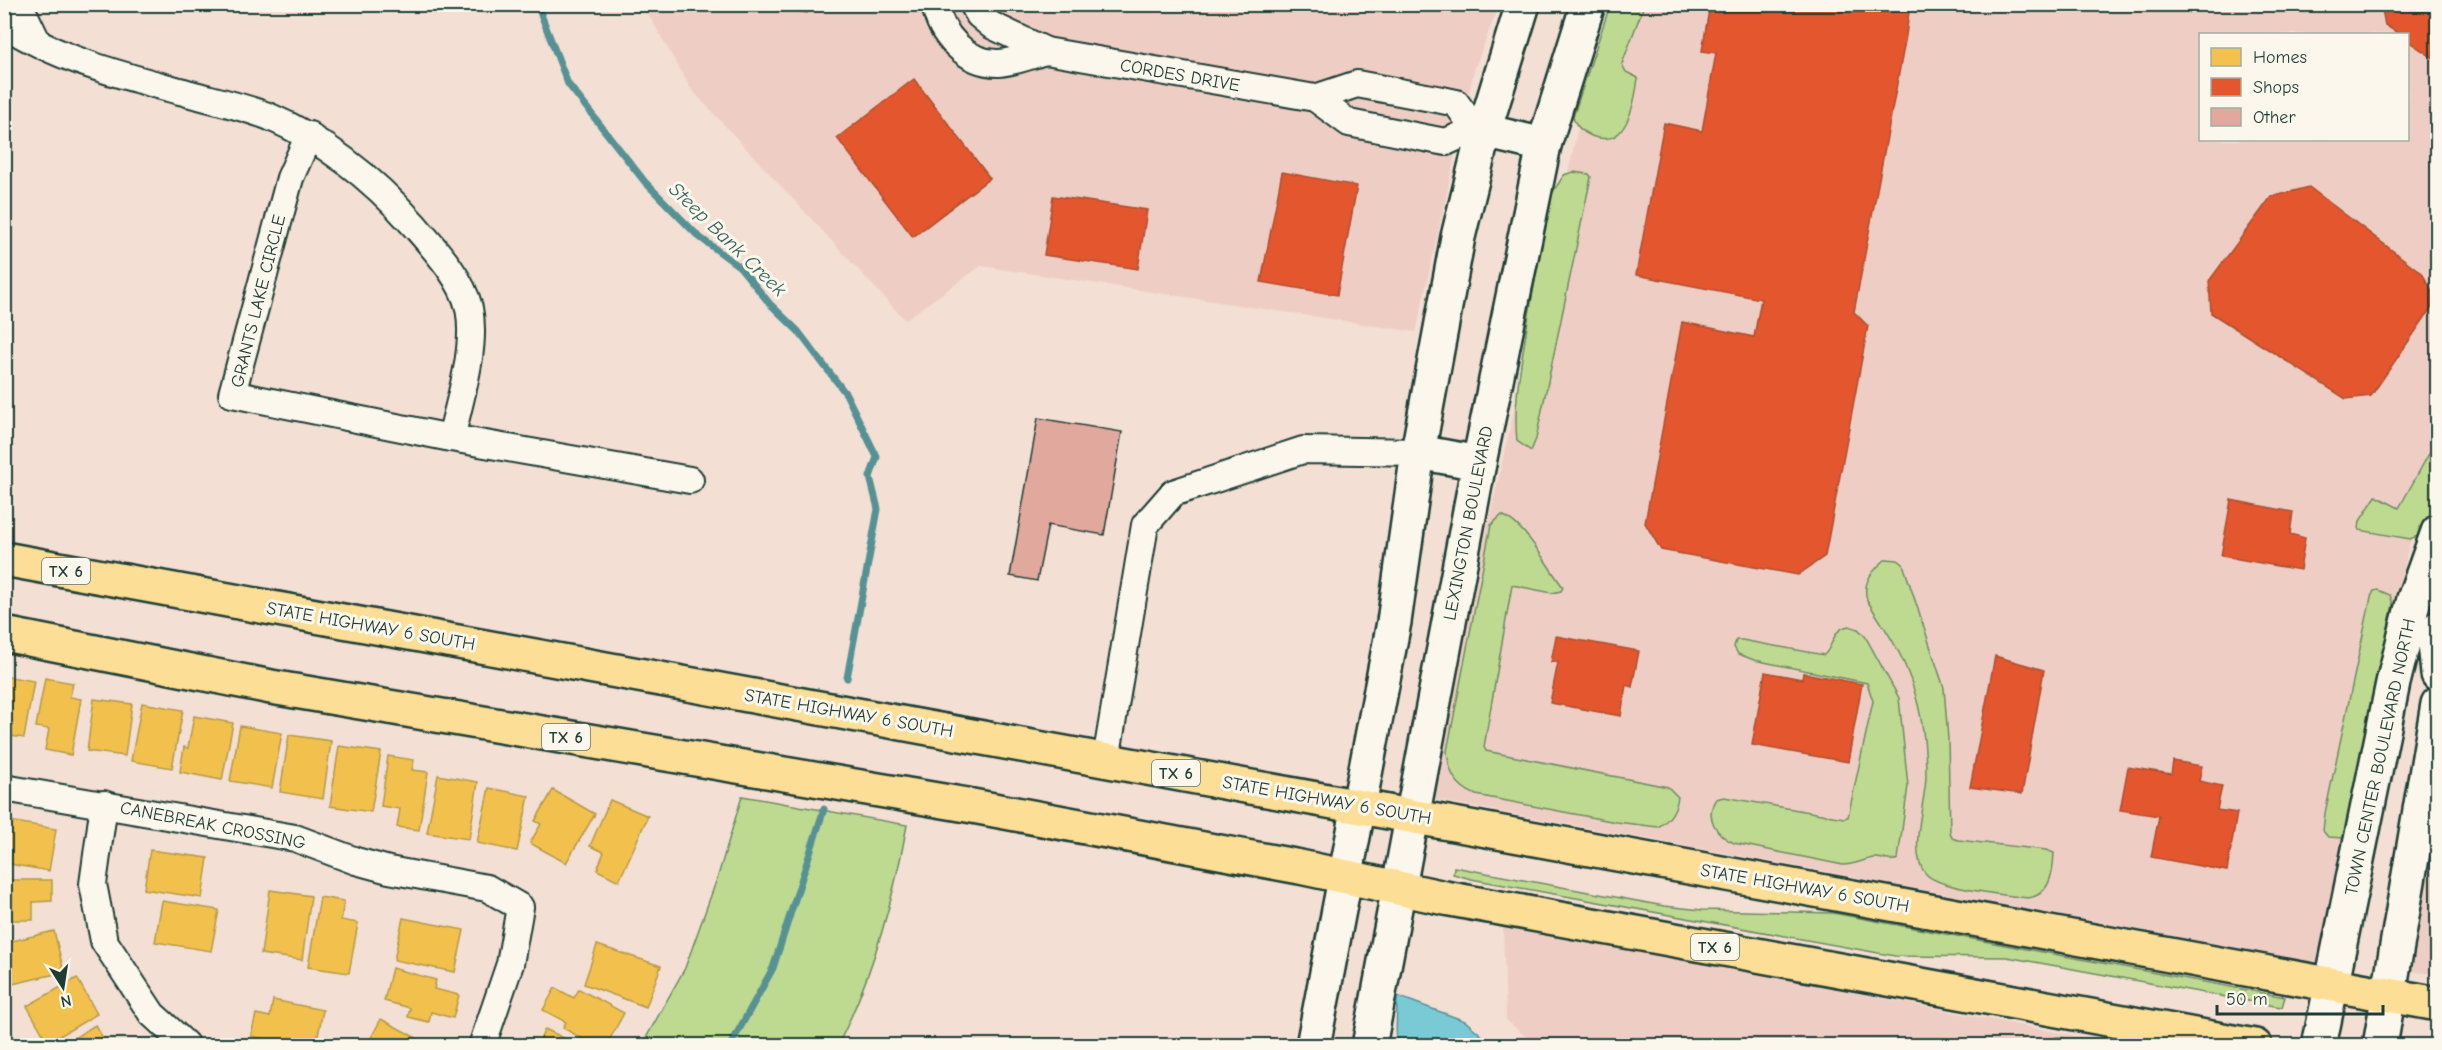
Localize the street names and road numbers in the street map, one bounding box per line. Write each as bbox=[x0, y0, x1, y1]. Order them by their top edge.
street label: CORDES DRIVE bbox=[1118, 55, 1241, 96]
street label: GRANTS LAKE CIRCLE bbox=[227, 212, 290, 390]
street label: LEXINGTON BOULEVARD bbox=[1439, 424, 1498, 622]
road number: TX 6 bbox=[42, 558, 90, 584]
street label: STATE HIGHWAY 6 SOUTH bbox=[265, 598, 477, 655]
street label: TOWN CENTER BOULEVARD NORTH bbox=[2341, 617, 2420, 897]
street label: STATE HIGHWAY 6 SOUTH bbox=[743, 685, 955, 742]
road number: TX 6 bbox=[542, 724, 590, 750]
road number: TX 6 bbox=[1152, 760, 1200, 786]
street label: STATE HIGHWAY 6 SOUTH bbox=[1221, 772, 1433, 829]
street label: CANEBREAK CROSSING bbox=[118, 797, 308, 854]
street label: STATE HIGHWAY 6 SOUTH bbox=[1699, 860, 1911, 917]
road number: TX 6 bbox=[1691, 934, 1739, 960]

